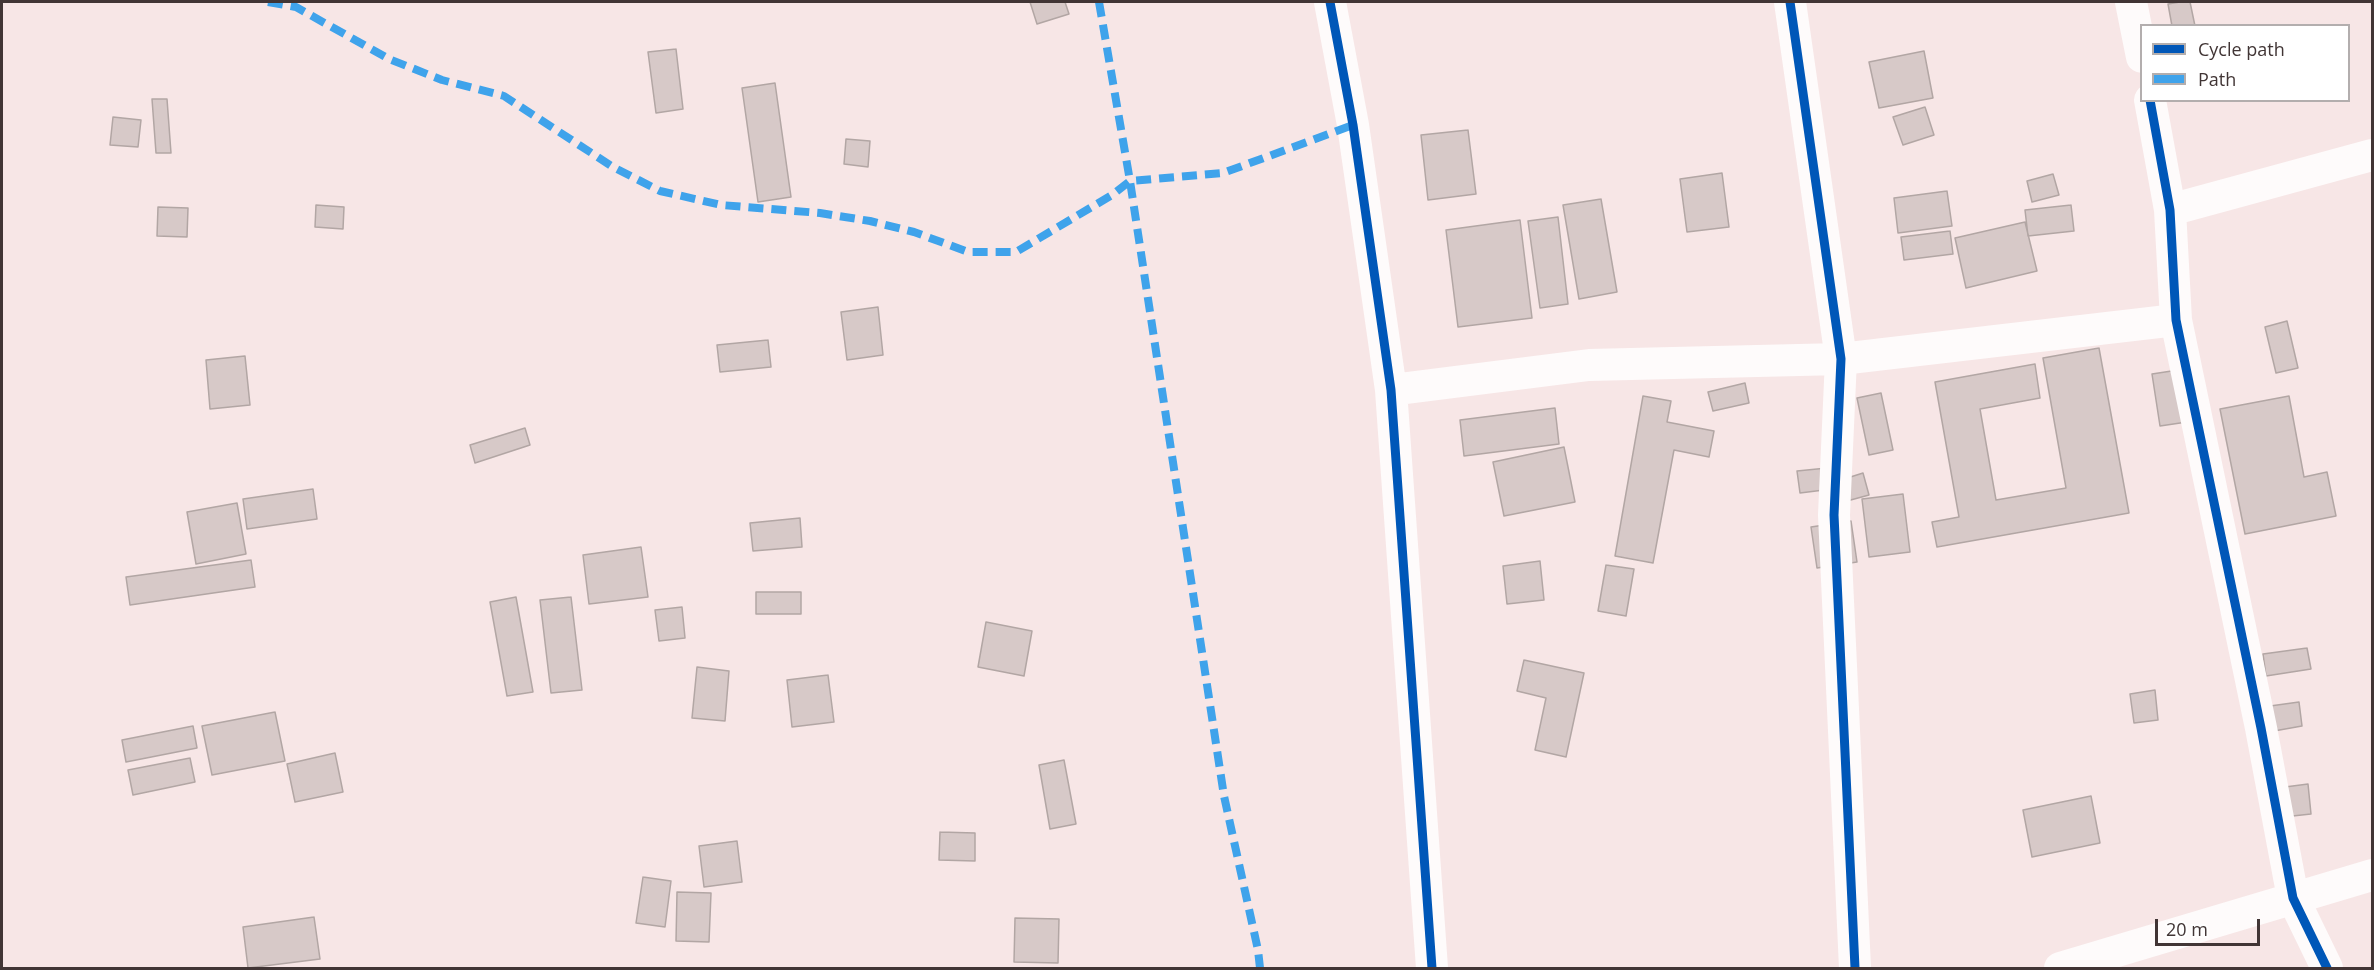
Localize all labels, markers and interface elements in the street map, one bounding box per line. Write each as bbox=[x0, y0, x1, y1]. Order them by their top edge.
legend bbox=[2140, 24, 2350, 102]
text: Cycle path bbox=[2198, 37, 2285, 61]
text: Path bbox=[2198, 67, 2236, 91]
scale bar bbox=[2158, 907, 2263, 945]
text: 20 m bbox=[2166, 917, 2208, 941]

